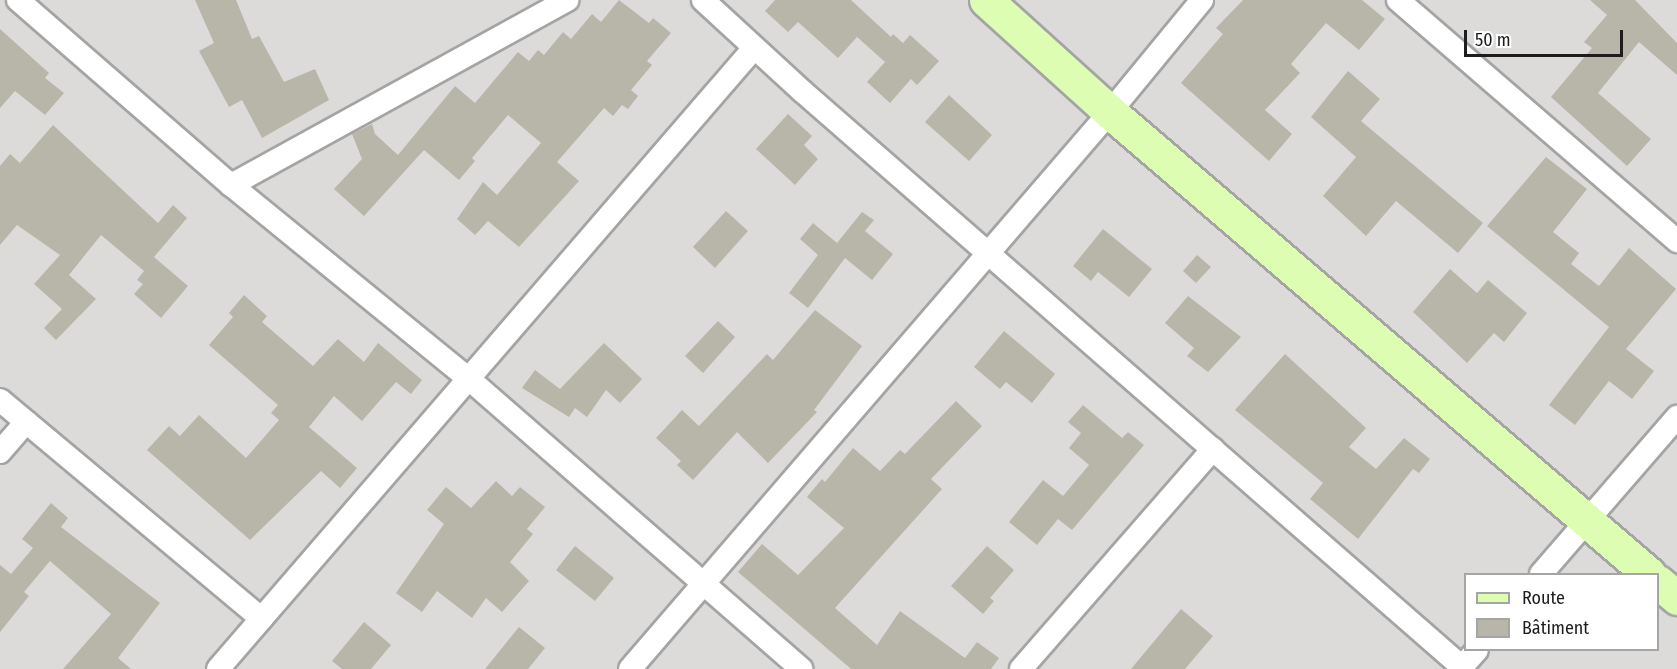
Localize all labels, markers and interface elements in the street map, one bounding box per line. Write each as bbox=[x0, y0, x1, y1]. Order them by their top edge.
scale bar bbox=[1467, 18, 1626, 56]
text: 50 m bbox=[1475, 29, 1511, 51]
legend bbox=[1464, 573, 1659, 651]
text: Route bbox=[1522, 587, 1565, 609]
text: Bâtiment bbox=[1522, 617, 1589, 639]

